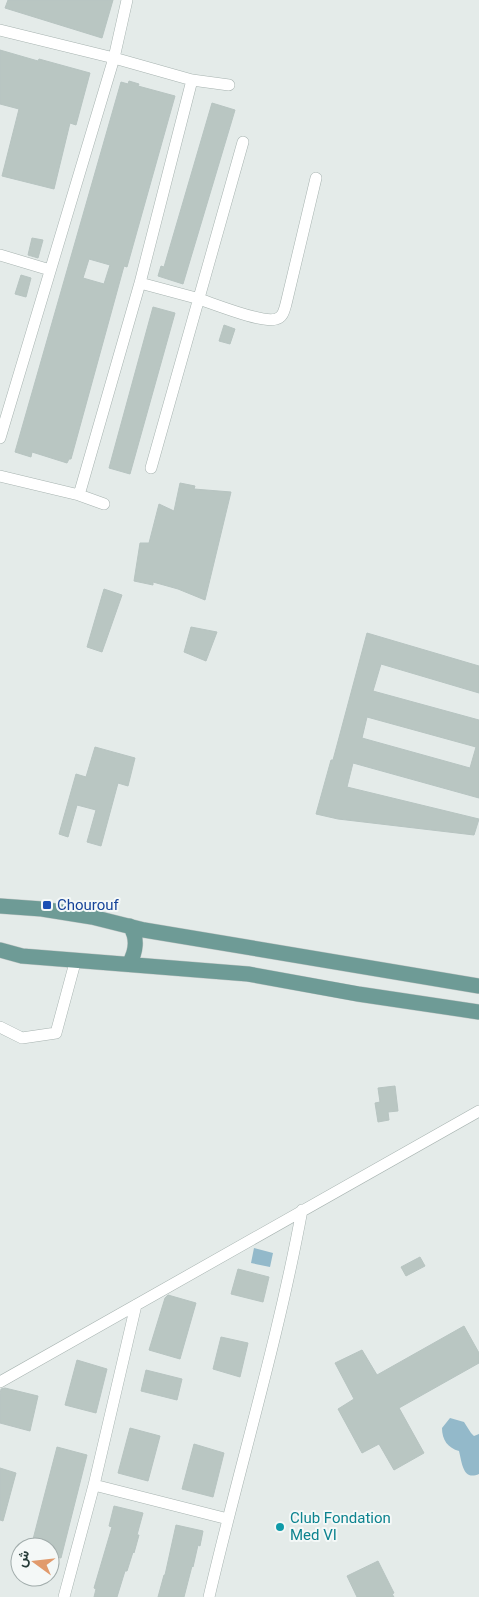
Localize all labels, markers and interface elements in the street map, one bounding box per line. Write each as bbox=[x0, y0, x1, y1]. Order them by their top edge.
place label: Chourouf bbox=[57, 896, 120, 914]
marker: Chourouf bbox=[41, 899, 53, 911]
place label: Club Fondation Med VI bbox=[290, 1509, 391, 1544]
marker: Club Fondation Med VI bbox=[274, 1521, 286, 1533]
north arrow bbox=[10, 1537, 60, 1587]
text: ش bbox=[13, 1548, 33, 1569]

